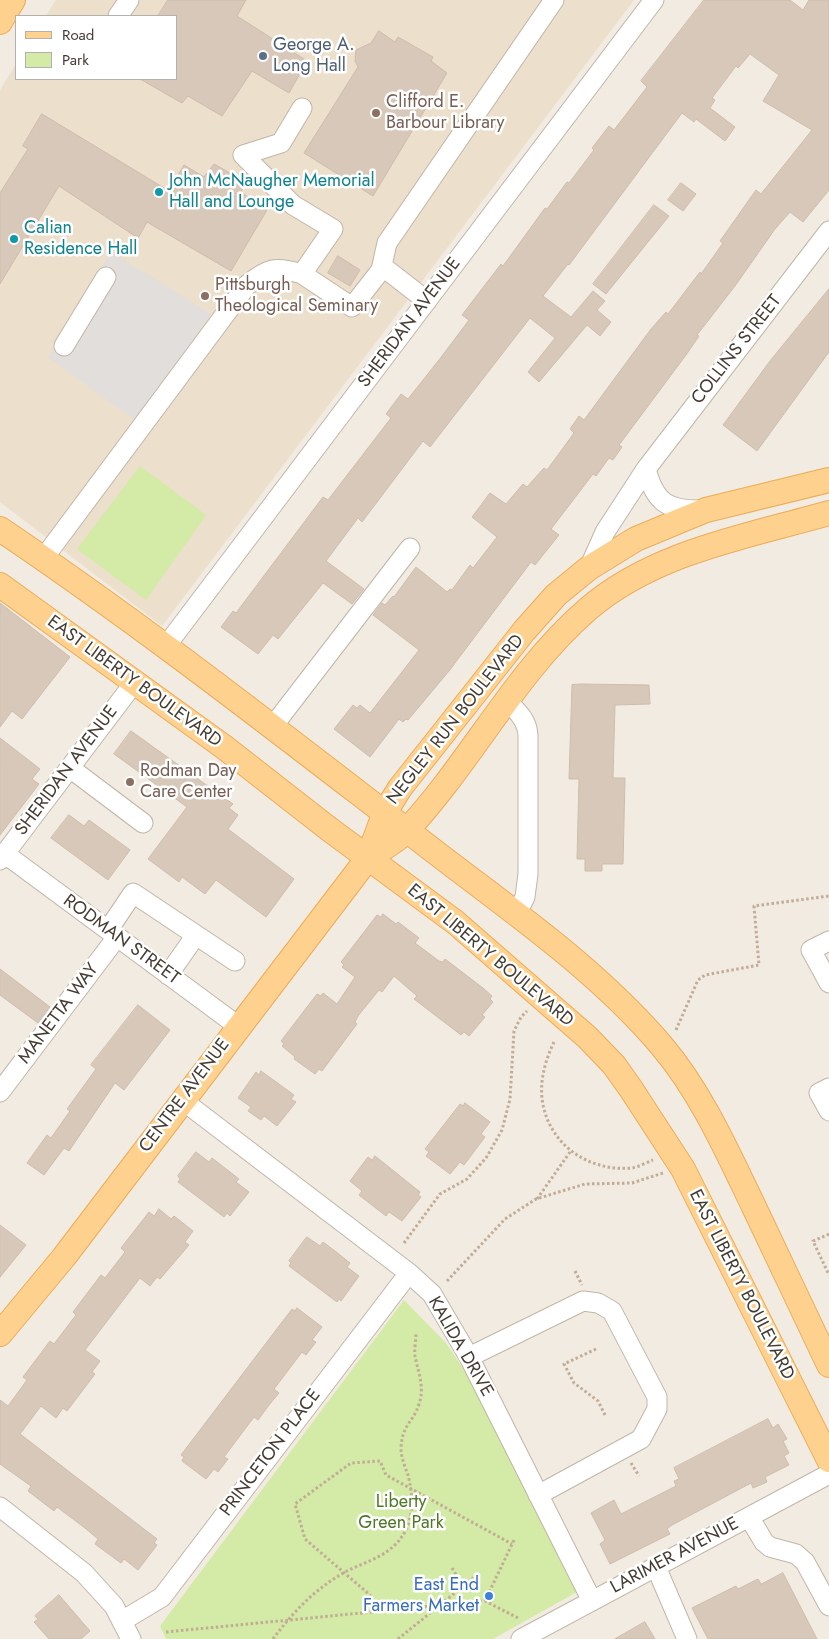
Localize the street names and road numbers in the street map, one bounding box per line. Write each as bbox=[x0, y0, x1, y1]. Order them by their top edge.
street label: SHERIDAN AVENUE bbox=[354, 254, 466, 392]
street label: COLLINS STREET bbox=[688, 291, 786, 409]
street label: EAST LIBERTY BOULEVARD bbox=[43, 611, 225, 753]
street label: NEGLEY RUN BOULEVARD bbox=[383, 631, 529, 809]
street label: SHERIDAN AVENUE bbox=[11, 702, 123, 840]
street label: EAST LIBERTY BOULEVARD bbox=[403, 880, 577, 1032]
street label: RODMAN STREET bbox=[58, 890, 184, 990]
street label: MANETTA WAY bbox=[14, 960, 104, 1068]
street label: CENTRE AVENUE bbox=[135, 1035, 235, 1157]
street label: EAST LIBERTY BOULEVARD bbox=[684, 1186, 798, 1384]
street label: KALIDA DRIVE bbox=[423, 1293, 497, 1401]
street label: PRINCETON PLACE bbox=[216, 1385, 326, 1521]
street label: LARIMER AVENUE bbox=[607, 1513, 743, 1599]

